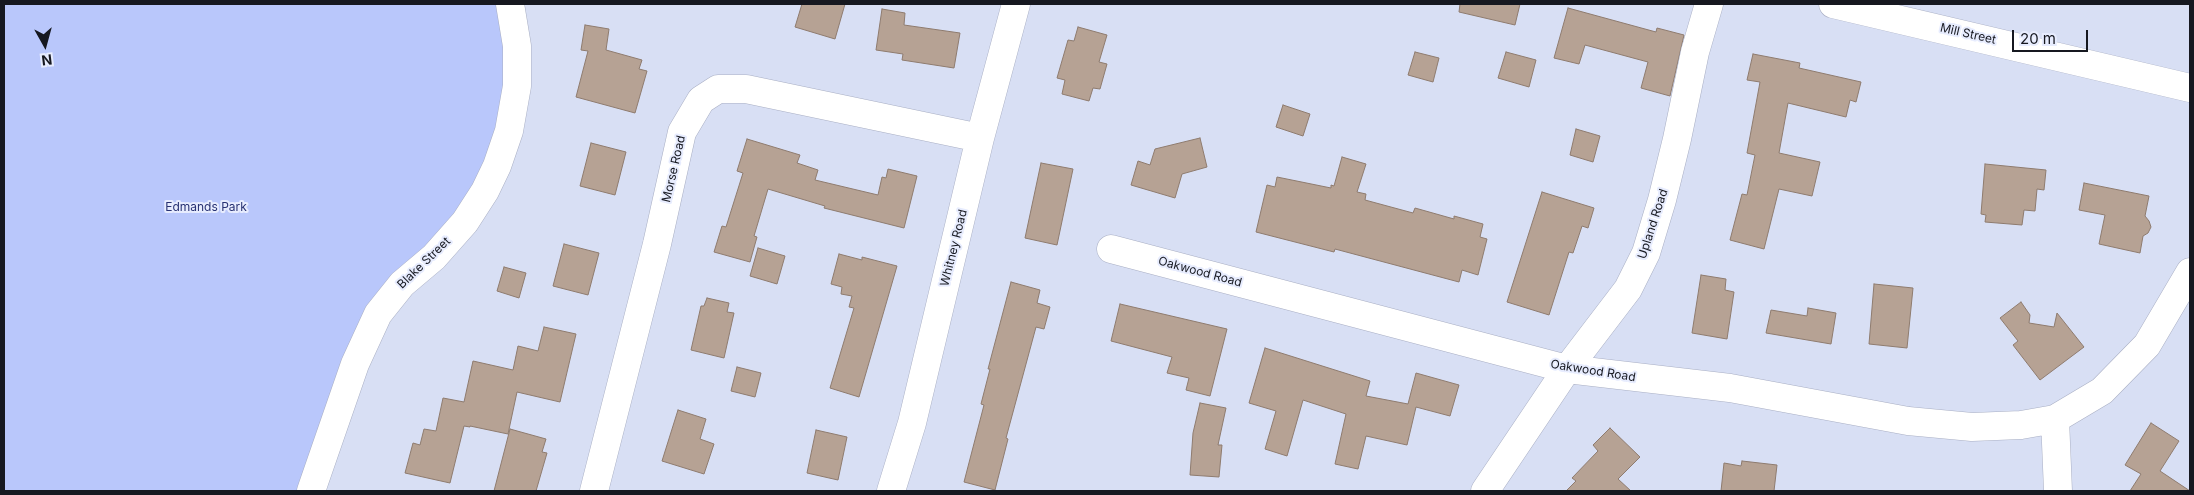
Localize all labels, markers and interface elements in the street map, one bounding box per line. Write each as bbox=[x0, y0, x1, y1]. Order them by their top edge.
north arrow bbox=[20, 20, 70, 70]
scale bar bbox=[2014, 20, 2090, 52]
street label: Mill Street bbox=[1939, 21, 1997, 47]
text: 20 m bbox=[2020, 29, 2056, 48]
text: N bbox=[41, 51, 53, 69]
street label: Morse Road bbox=[659, 134, 689, 204]
street label: Upland Road bbox=[1635, 187, 1671, 261]
park label: Edmands Park bbox=[165, 200, 247, 214]
street label: Whitney Road bbox=[937, 208, 971, 288]
street label: Blake Street bbox=[395, 234, 453, 292]
street label: Oakwood Road bbox=[1157, 254, 1243, 290]
street label: Oakwood Road bbox=[1549, 357, 1637, 385]

